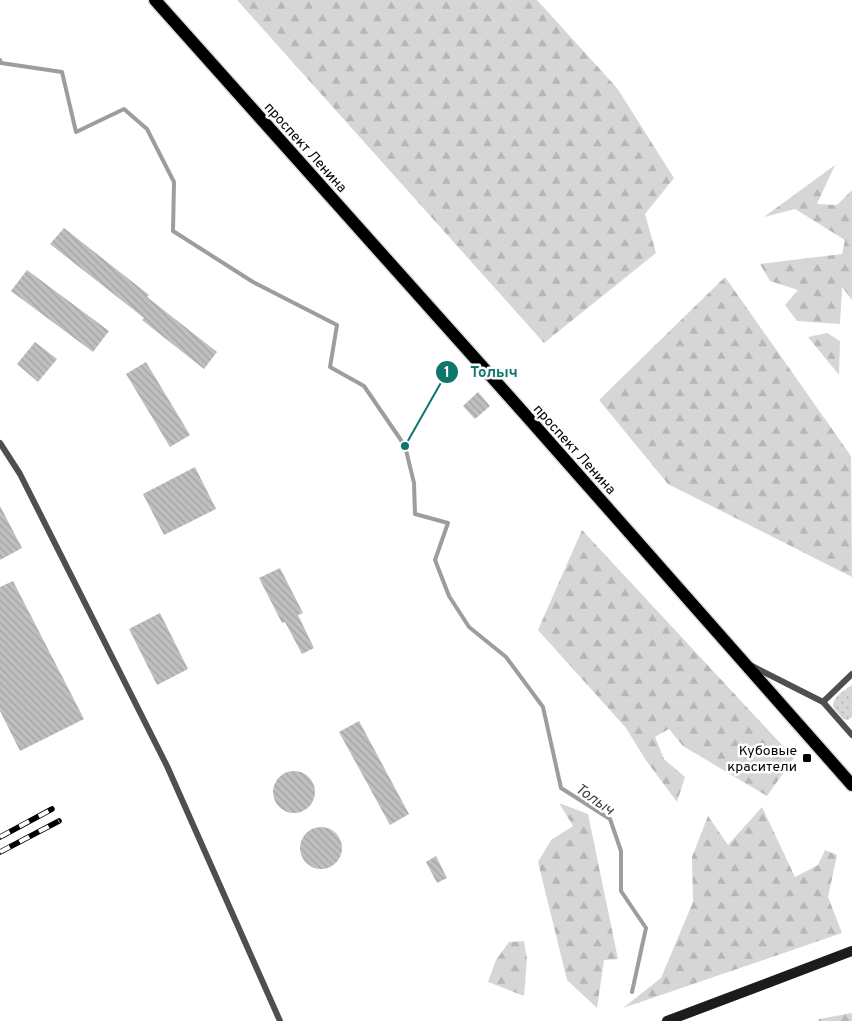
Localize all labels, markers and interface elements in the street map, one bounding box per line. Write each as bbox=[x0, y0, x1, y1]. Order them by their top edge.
street label: проспект Ленина bbox=[260, 99, 350, 197]
callout: Толыч bbox=[435, 357, 528, 387]
text: 1 bbox=[444, 364, 450, 383]
text: Толыч bbox=[470, 364, 518, 383]
street label: проспект Ленина bbox=[529, 401, 619, 499]
place label: Кубовые красители bbox=[727, 743, 797, 776]
marker: Кубовые красители bbox=[801, 752, 813, 764]
water label: Толыч bbox=[571, 780, 618, 821]

